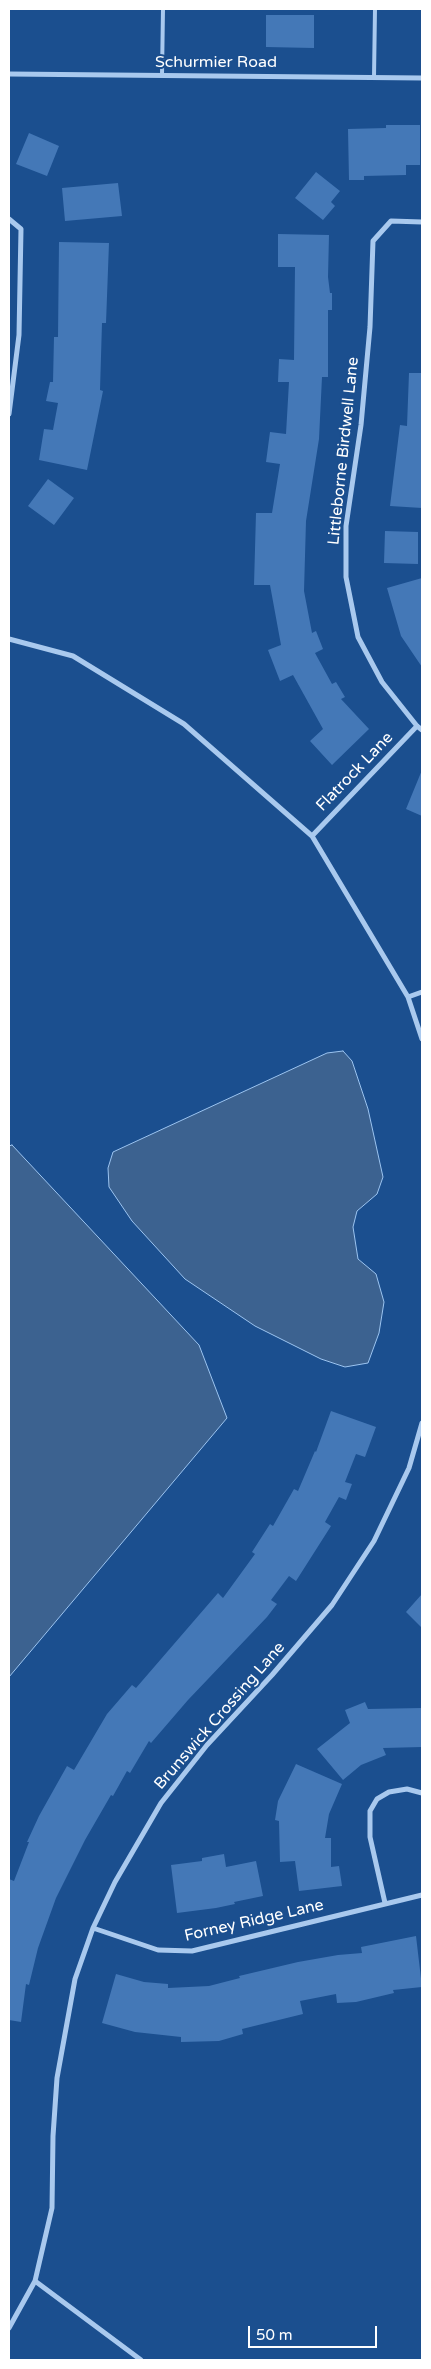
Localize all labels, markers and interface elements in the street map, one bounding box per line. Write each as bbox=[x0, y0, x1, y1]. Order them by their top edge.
street label: Schurmier Road bbox=[155, 53, 277, 73]
street label: Littleborne Birdwell Lane bbox=[325, 356, 363, 546]
street label: Flatrock Lane bbox=[312, 728, 398, 816]
street label: Brunswick Crossing Lane bbox=[151, 1638, 289, 1794]
street label: Forney Ridge Lane bbox=[183, 1896, 325, 1946]
scale bar bbox=[251, 2316, 380, 2348]
text: 50 m bbox=[256, 2326, 293, 2344]

